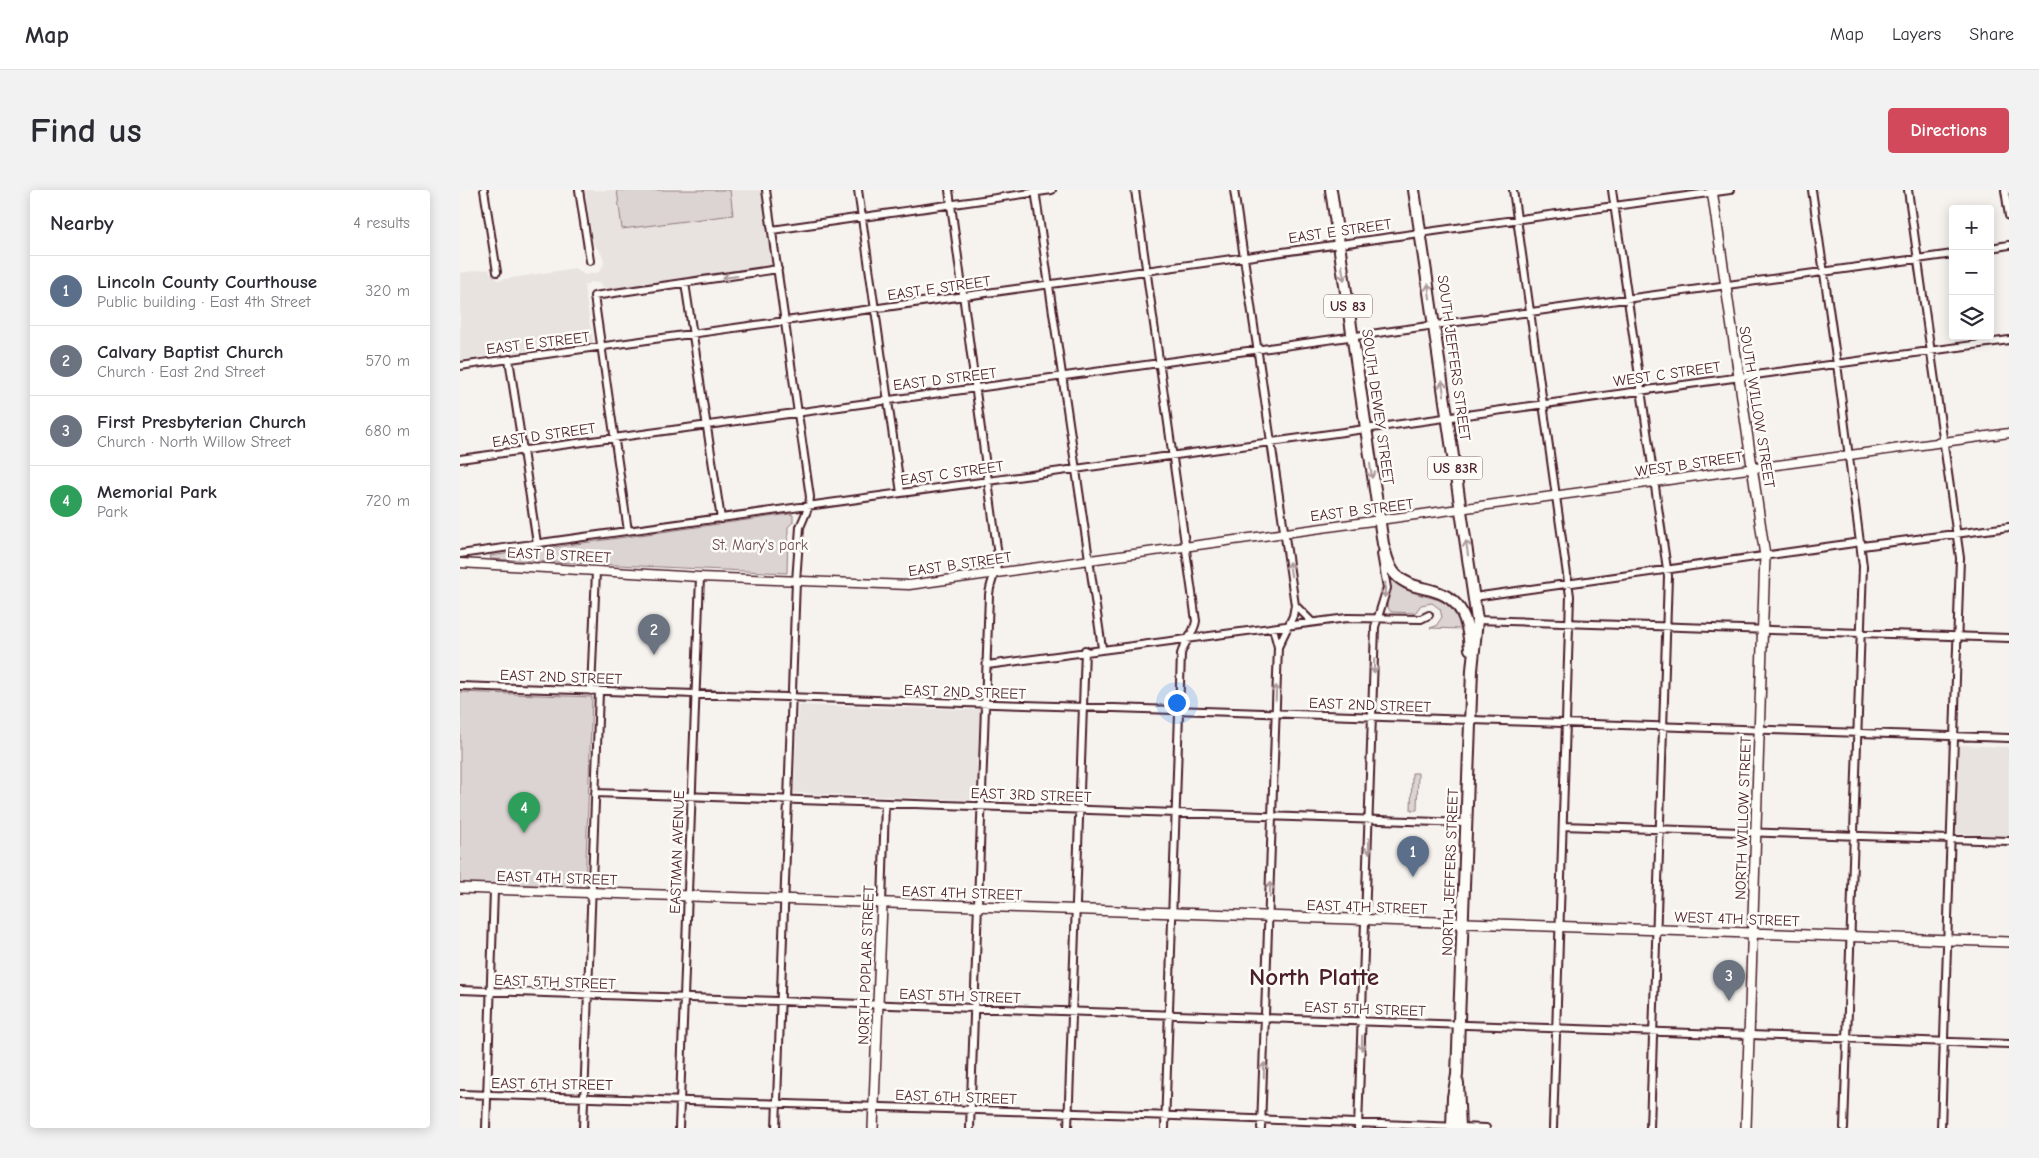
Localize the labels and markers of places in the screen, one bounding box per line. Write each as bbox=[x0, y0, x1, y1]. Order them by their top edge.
pin: 2 bbox=[638, 614, 670, 655]
pin: 4 bbox=[508, 792, 540, 833]
pin: 1 bbox=[1397, 836, 1429, 877]
pin: 3 bbox=[1713, 960, 1745, 1001]

